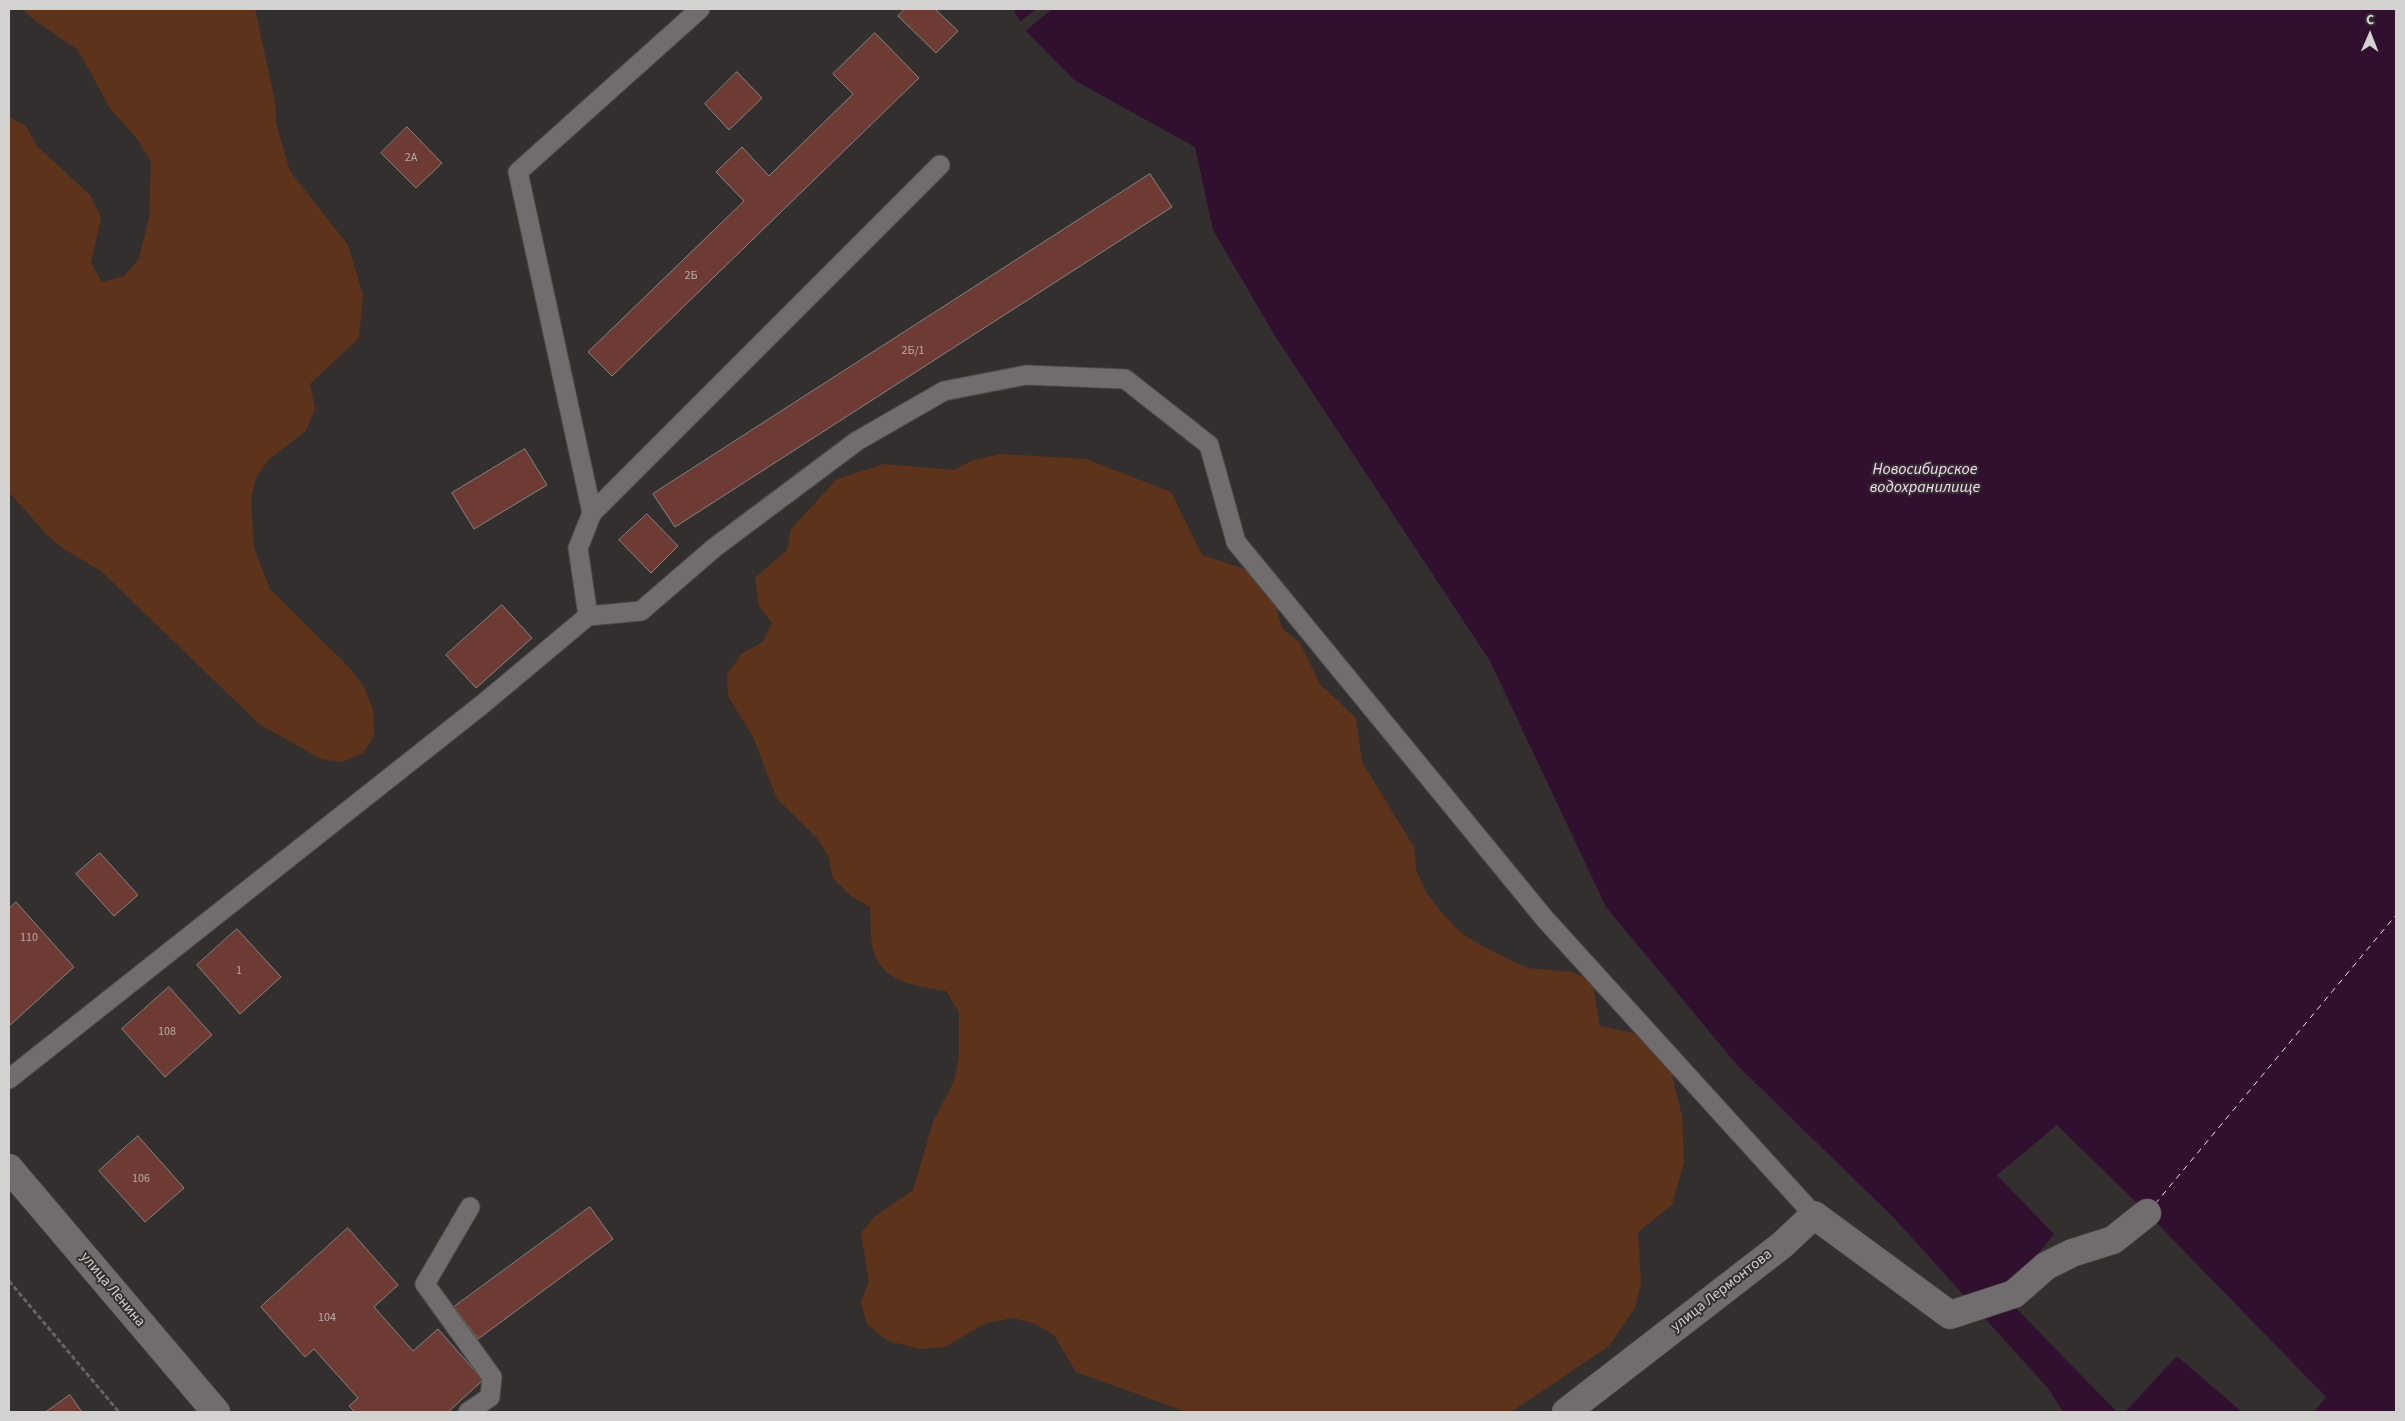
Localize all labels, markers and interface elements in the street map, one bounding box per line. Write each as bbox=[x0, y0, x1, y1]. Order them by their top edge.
north arrow bbox=[2345, 10, 2395, 60]
text: С bbox=[2366, 10, 2375, 30]
house number: 2А bbox=[405, 151, 417, 165]
house number: 2Б bbox=[685, 269, 697, 283]
house number: 2Б/1 bbox=[901, 344, 925, 358]
water label: Новосибирское водохранилище bbox=[1870, 460, 1980, 498]
house number: 110 bbox=[20, 931, 38, 945]
house number: 1 bbox=[236, 964, 242, 978]
house number: 108 bbox=[158, 1025, 176, 1039]
house number: 106 bbox=[132, 1172, 150, 1186]
street label: улица Лермонтова bbox=[1668, 1246, 1776, 1336]
street label: улица Ленина bbox=[76, 1249, 148, 1331]
house number: 104 bbox=[318, 1311, 336, 1325]

